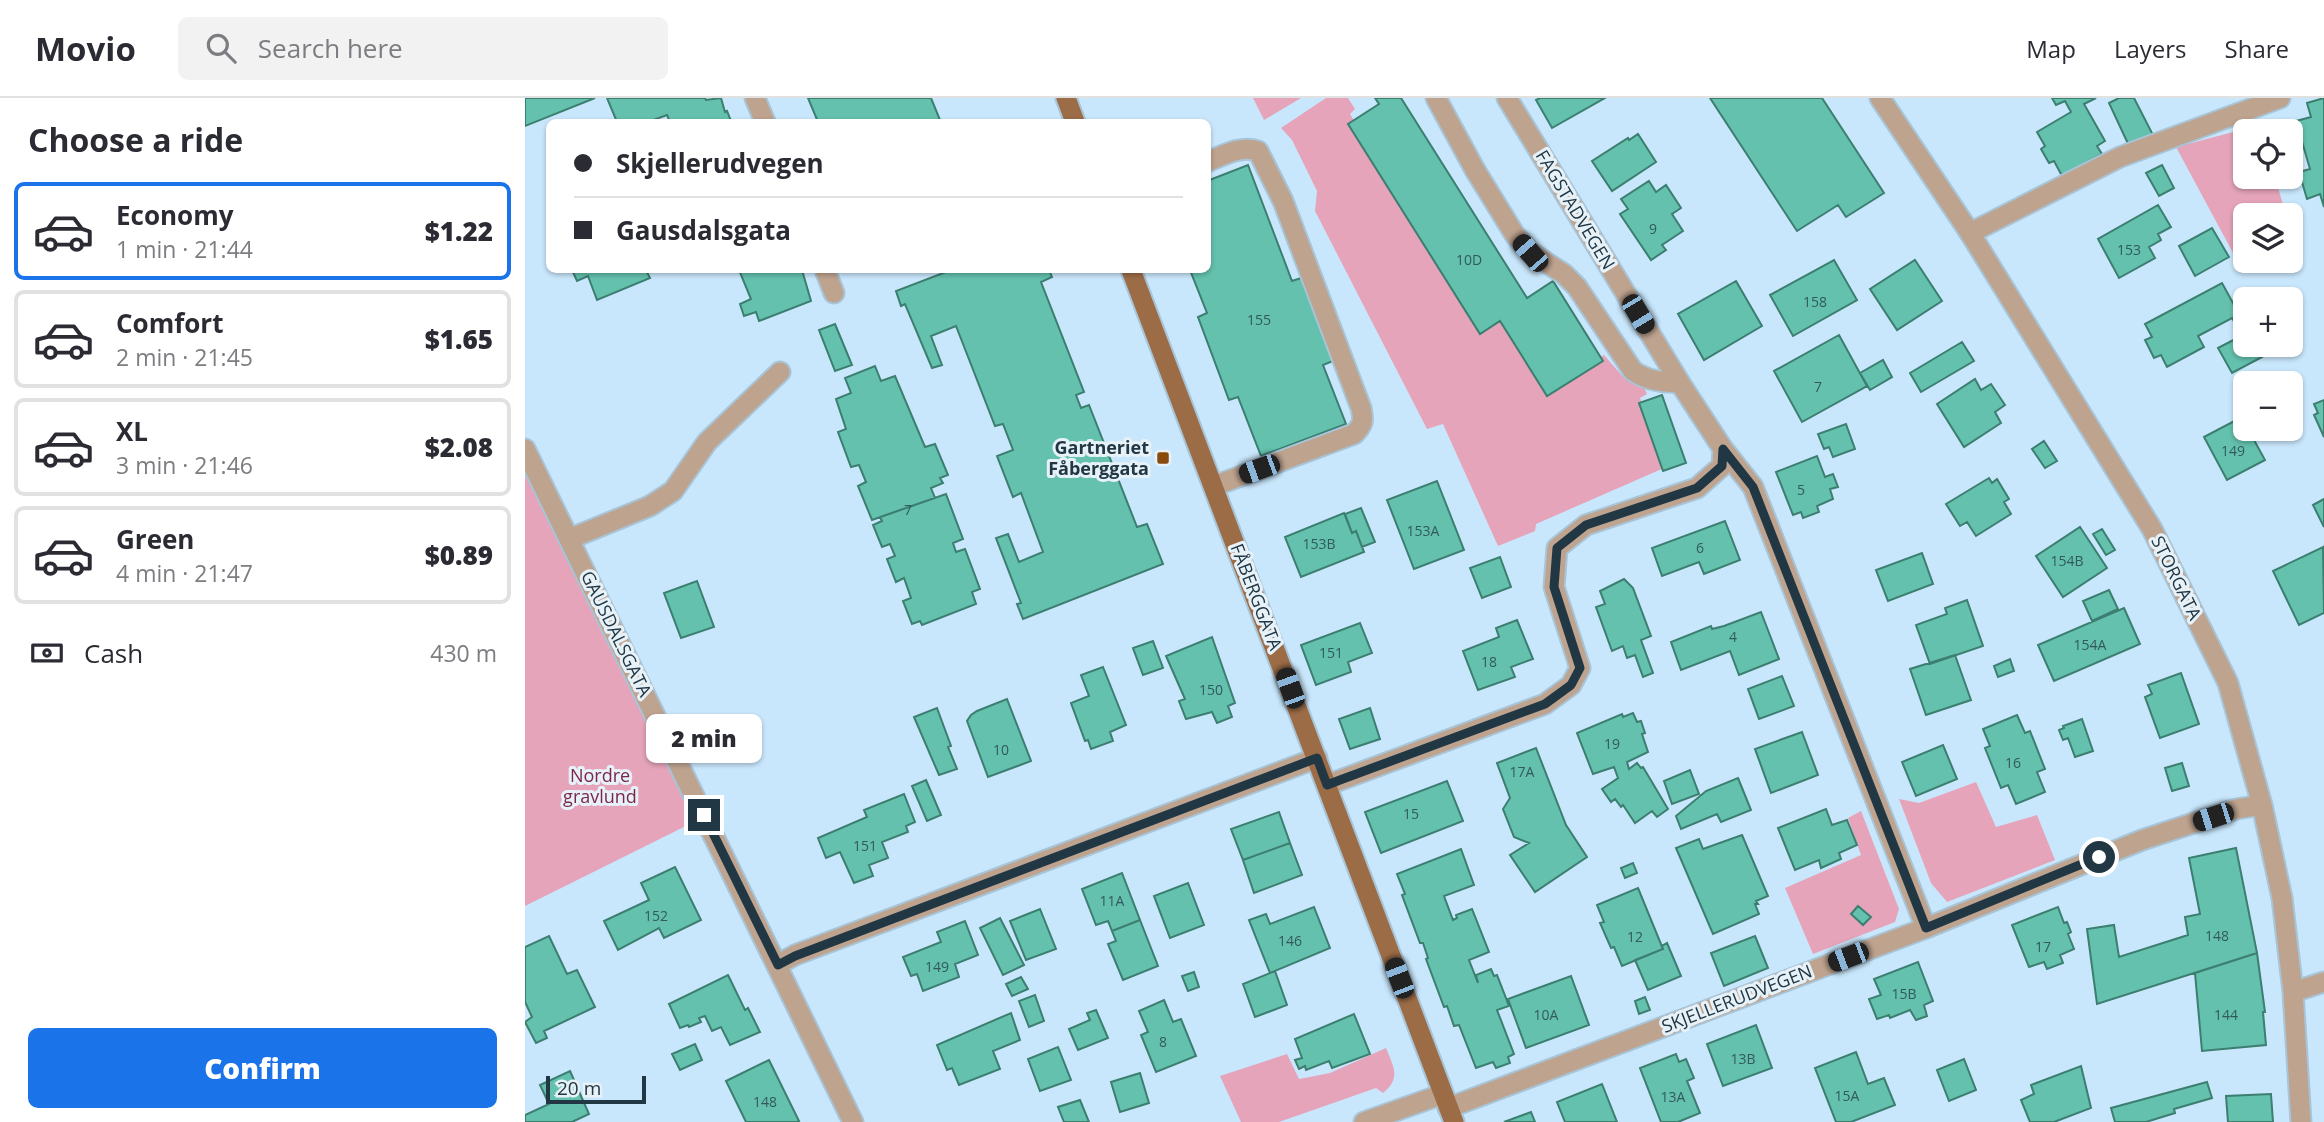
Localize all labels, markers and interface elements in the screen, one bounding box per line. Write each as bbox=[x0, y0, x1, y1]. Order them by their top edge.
search box bbox=[178, 17, 668, 80]
text: Movio bbox=[35, 26, 136, 71]
icon: search bbox=[202, 29, 240, 67]
text: Search here bbox=[258, 30, 403, 66]
text: Map bbox=[2026, 32, 2076, 65]
text: Layers bbox=[2114, 32, 2187, 65]
text: Share bbox=[2225, 32, 2289, 65]
text: Choose a ride bbox=[28, 118, 243, 161]
map controls bbox=[2233, 119, 2303, 441]
button: locate bbox=[2233, 119, 2303, 189]
text: Skjellerudvegen bbox=[616, 145, 824, 181]
street label: FAGSTADVEGEN bbox=[1531, 145, 1621, 274]
text: Economy bbox=[116, 197, 234, 233]
icon: car bbox=[32, 200, 95, 263]
button: layers bbox=[2233, 203, 2303, 273]
text: Gausdalsgata bbox=[616, 212, 791, 248]
text: $1.22 bbox=[425, 213, 493, 249]
house number: 9 bbox=[1649, 219, 1657, 238]
car bbox=[1509, 230, 1552, 276]
text: 1 min · 21:44 bbox=[116, 233, 253, 265]
house number: 153 bbox=[2117, 240, 2141, 259]
house number: 10D bbox=[1456, 250, 1482, 269]
button: + bbox=[2233, 287, 2303, 357]
car bbox=[1619, 291, 1658, 337]
house number: 158 bbox=[1803, 292, 1827, 311]
text: Comfort bbox=[116, 305, 223, 341]
icon: car bbox=[32, 308, 95, 371]
house number: 155 bbox=[1247, 310, 1271, 329]
text: $1.65 bbox=[425, 321, 493, 357]
text: 2 min · 21:45 bbox=[116, 341, 253, 373]
button: − bbox=[2233, 371, 2303, 441]
house number: 7 bbox=[1814, 377, 1822, 396]
text: XL bbox=[116, 413, 148, 449]
icon: car bbox=[32, 416, 95, 479]
text: $2.08 bbox=[425, 429, 493, 465]
place label: Gartneriet Fåberggata bbox=[1048, 435, 1149, 480]
house number: 149 bbox=[2221, 441, 2245, 460]
text: 3 min · 21:46 bbox=[116, 449, 253, 481]
marker: Gartneriet Fåberggata bbox=[1155, 450, 1171, 466]
car bbox=[1236, 452, 1283, 486]
house number: 5 bbox=[1797, 480, 1805, 499]
house number: 7 bbox=[904, 500, 912, 519]
text: Green bbox=[116, 521, 194, 557]
house number: 153A bbox=[1407, 521, 1440, 540]
icon: car bbox=[32, 524, 95, 587]
street label: STORGATA bbox=[2146, 532, 2208, 624]
house number: 153B bbox=[1302, 534, 1336, 553]
text: $0.89 bbox=[425, 537, 493, 573]
house number: 6 bbox=[1696, 538, 1704, 557]
street label: FÅBERGGATA bbox=[1226, 540, 1288, 654]
house number: 154B bbox=[2050, 551, 2084, 570]
text: 4 min · 21:47 bbox=[116, 557, 253, 589]
street label: GAUSDALSGATA bbox=[576, 567, 658, 701]
house number: 4 bbox=[1729, 627, 1737, 646]
icon: cash bbox=[28, 634, 66, 672]
text: Cash bbox=[84, 635, 143, 671]
house number: 154A bbox=[2074, 635, 2107, 654]
text: 430 m bbox=[430, 637, 497, 669]
house number: 151 bbox=[1319, 643, 1343, 662]
house number: 18 bbox=[1481, 652, 1497, 671]
car bbox=[1273, 665, 1308, 711]
house number: 150 bbox=[1199, 680, 1223, 699]
callout: 2 min bbox=[646, 714, 762, 762]
text: 2 min bbox=[671, 722, 737, 754]
house number: 19 bbox=[1604, 734, 1620, 753]
house number: 10 bbox=[993, 740, 1009, 759]
house number: 16 bbox=[2005, 753, 2021, 772]
house number: 17A bbox=[1510, 762, 1535, 781]
park label: Nordre gravlund bbox=[563, 763, 637, 808]
route end bbox=[688, 799, 720, 831]
car bbox=[2190, 801, 2237, 833]
house number: 15 bbox=[1403, 804, 1419, 823]
house number: 151 bbox=[853, 836, 877, 855]
route start bbox=[2083, 841, 2115, 873]
house number: 11A bbox=[1100, 891, 1125, 910]
house number: 152 bbox=[644, 906, 668, 925]
house number: 148 bbox=[2205, 926, 2229, 945]
house number: 12 bbox=[1627, 927, 1643, 946]
house number: 146 bbox=[1278, 931, 1302, 950]
house number: 17 bbox=[2035, 937, 2051, 956]
car bbox=[1825, 940, 1872, 974]
car bbox=[1382, 955, 1417, 1001]
house number: 149 bbox=[925, 957, 949, 976]
street label: SKJELLERUDVEGEN bbox=[1658, 958, 1815, 1038]
house number: 15B bbox=[1891, 984, 1917, 1003]
house number: 10A bbox=[1534, 1005, 1559, 1024]
house number: 144 bbox=[2214, 1005, 2238, 1024]
button: Confirm bbox=[28, 1028, 497, 1108]
house number: 8 bbox=[1159, 1032, 1167, 1051]
house number: 13B bbox=[1730, 1049, 1756, 1068]
scale bar bbox=[546, 1073, 646, 1105]
text: 20 m bbox=[557, 1075, 601, 1101]
house number: 15A bbox=[1835, 1086, 1860, 1105]
house number: 13A bbox=[1661, 1087, 1686, 1106]
house number: 148 bbox=[753, 1092, 777, 1111]

